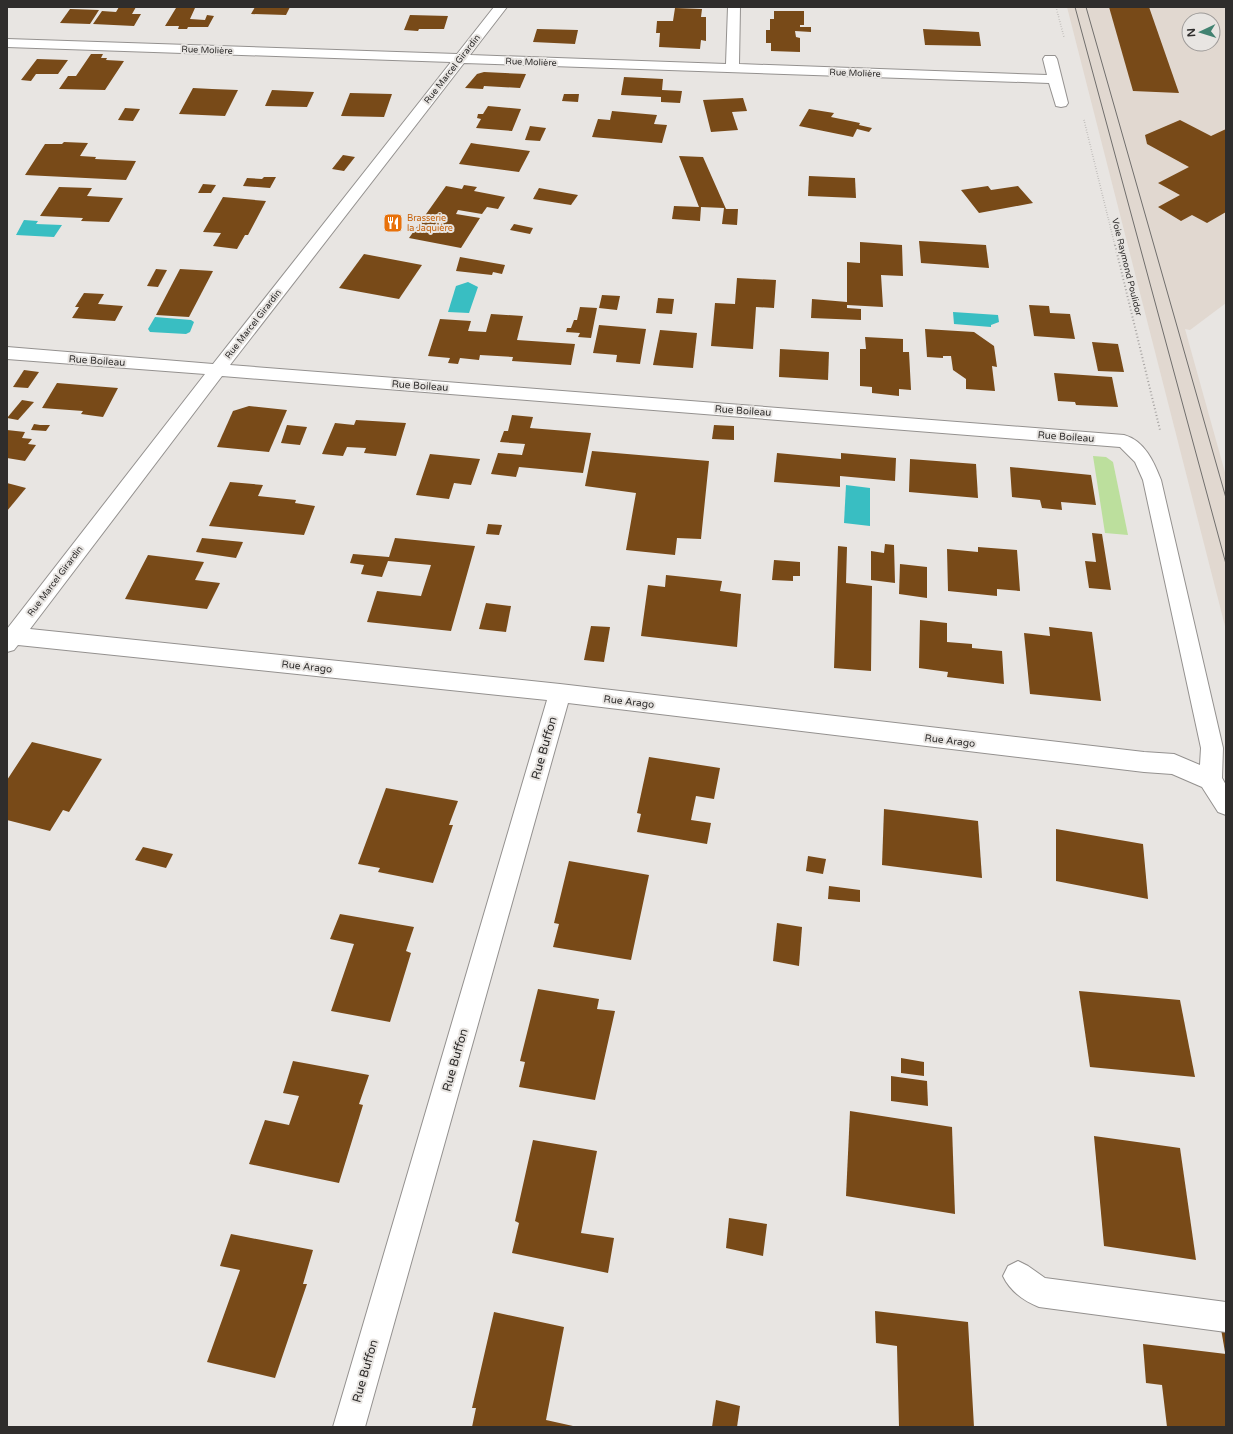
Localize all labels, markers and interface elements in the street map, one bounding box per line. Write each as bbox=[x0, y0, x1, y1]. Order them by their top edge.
north arrow bbox=[1181, 12, 1221, 52]
text: N bbox=[1185, 28, 1198, 38]
street label: Rue Marcel Girardin bbox=[422, 32, 483, 106]
street label: Rue Molière bbox=[181, 44, 233, 57]
street label: Rue Molière bbox=[505, 56, 557, 69]
street label: Rue Molière bbox=[829, 67, 881, 80]
restaurant icon: Brasserie la Jaquière bbox=[382, 212, 404, 234]
place label: Brasserie la Jaquière bbox=[407, 213, 453, 234]
street label: Voie Raymond Poulidor bbox=[1109, 217, 1144, 318]
street label: Rue Marcel Girardin bbox=[223, 287, 284, 361]
street label: Rue Boileau bbox=[68, 353, 126, 369]
street label: Rue Boileau bbox=[391, 378, 449, 394]
street label: Rue Boileau bbox=[714, 403, 772, 419]
street label: Rue Boileau bbox=[1037, 429, 1095, 445]
street label: Rue Marcel Girardin bbox=[25, 544, 85, 619]
street label: Rue Arago bbox=[281, 658, 333, 676]
street label: Rue Arago bbox=[603, 693, 655, 711]
street label: Rue Buffon bbox=[528, 715, 560, 781]
street label: Rue Arago bbox=[924, 732, 976, 750]
street label: Rue Buffon bbox=[439, 1027, 471, 1093]
street label: Rue Buffon bbox=[349, 1338, 381, 1404]

